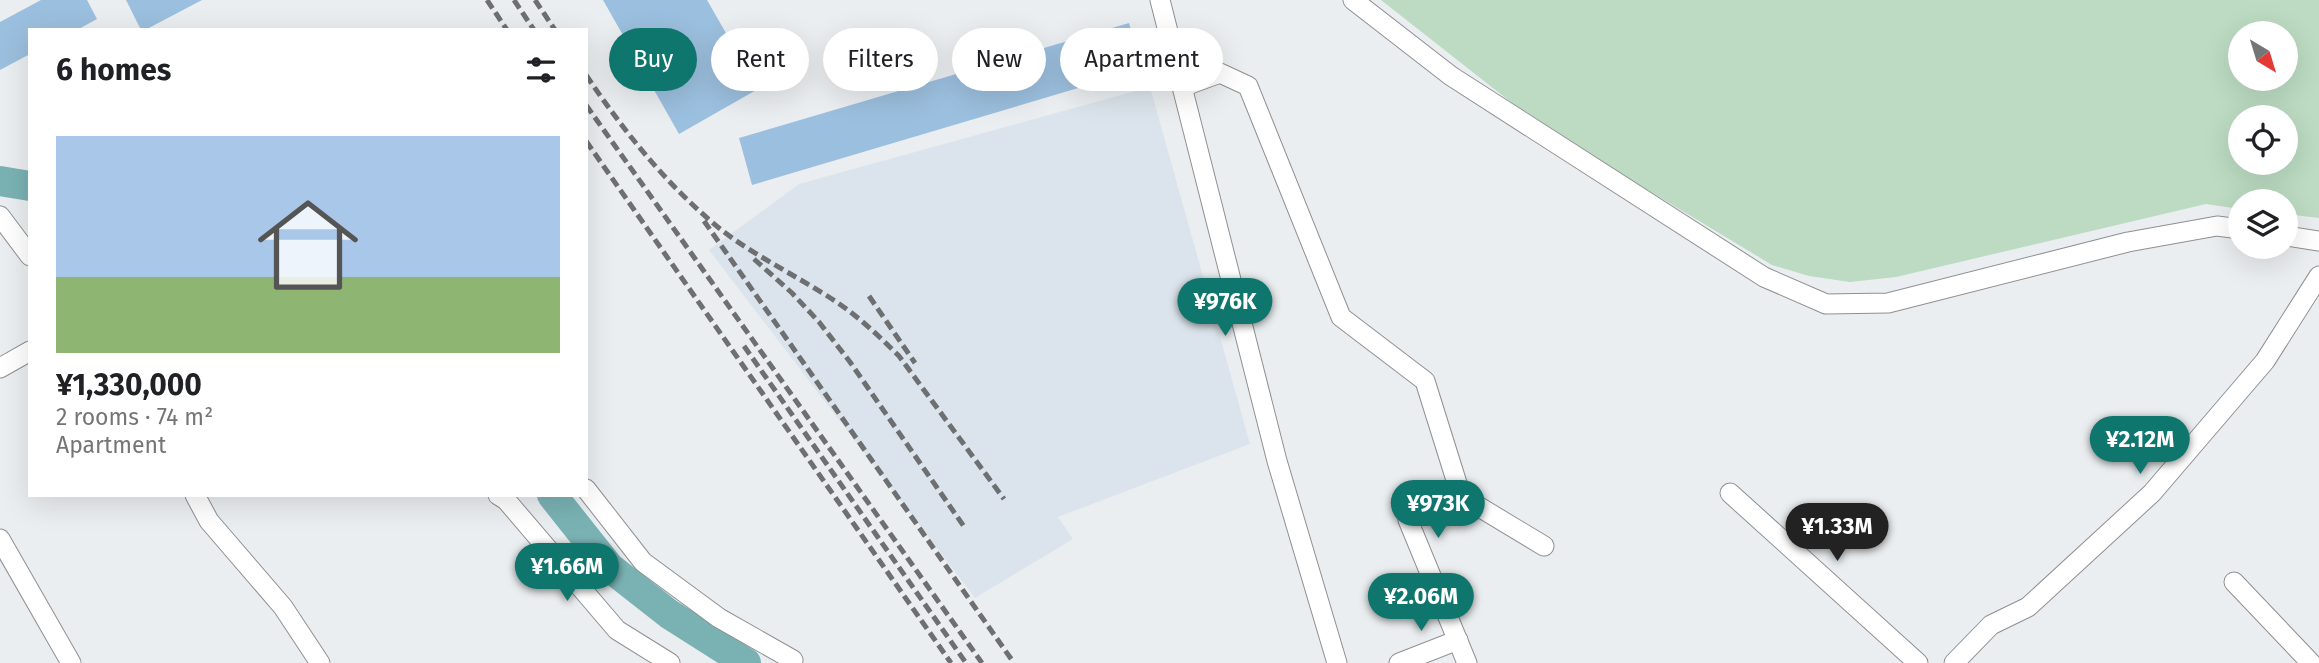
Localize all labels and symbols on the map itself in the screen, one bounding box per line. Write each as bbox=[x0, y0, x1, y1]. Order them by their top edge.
north arrow bbox=[2228, 21, 2298, 91]
pin: ¥976K bbox=[1176, 278, 1274, 338]
pin: ¥2.12M bbox=[2083, 416, 2197, 476]
pin: ¥973K bbox=[1389, 480, 1487, 540]
pin: ¥1.33M bbox=[1780, 504, 1894, 563]
pin: ¥1.66M bbox=[510, 544, 624, 603]
pin: ¥2.06M bbox=[1364, 574, 1478, 633]

